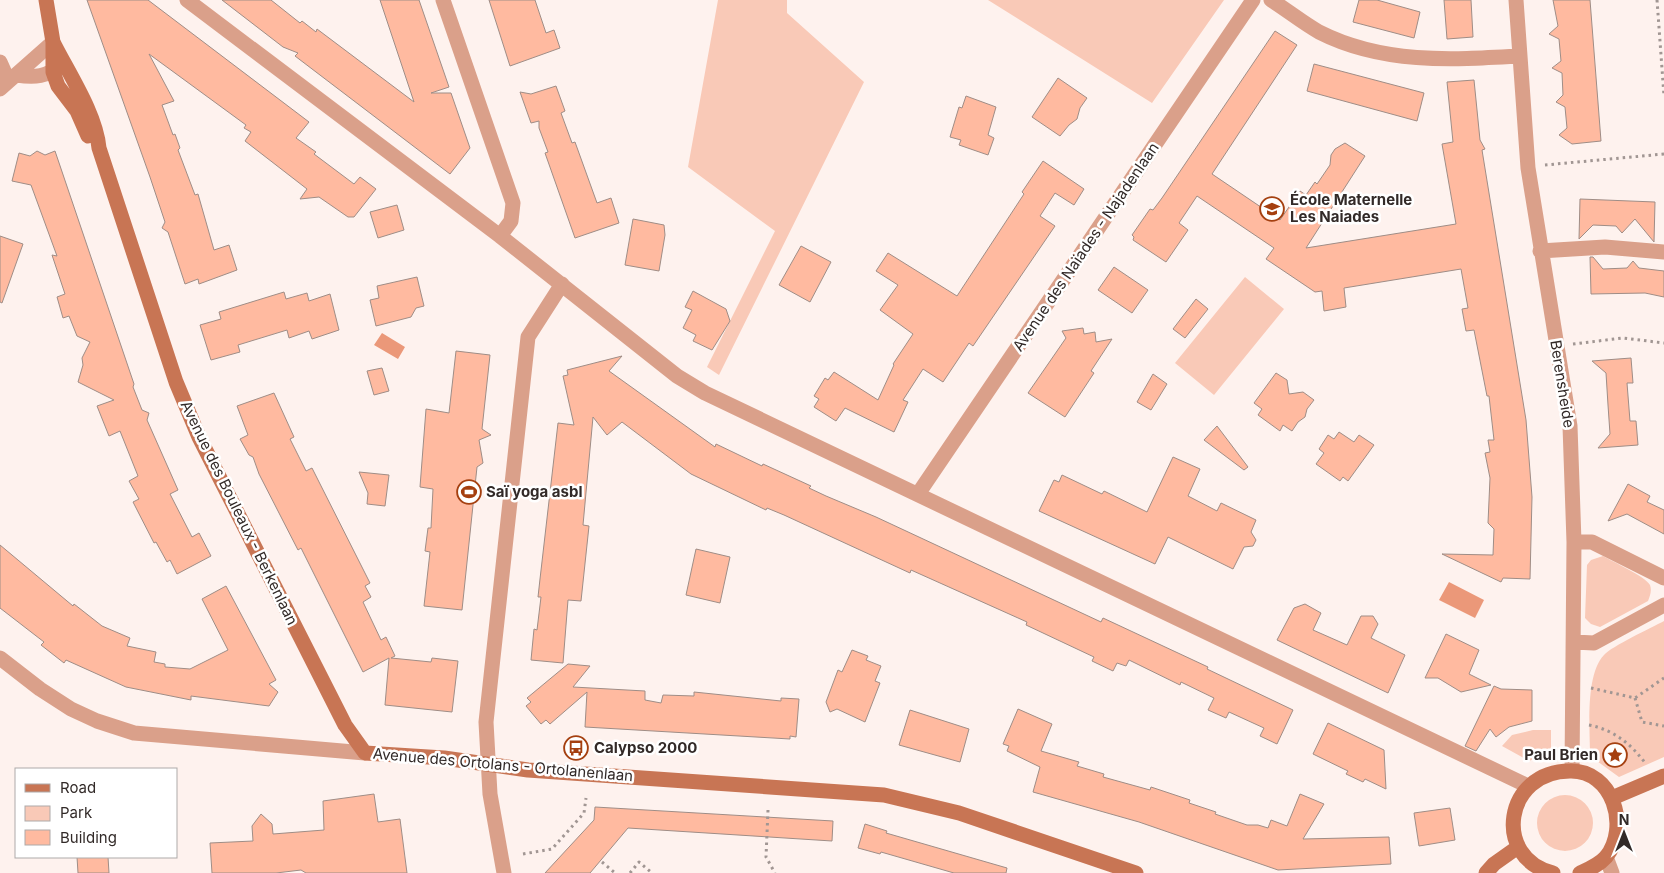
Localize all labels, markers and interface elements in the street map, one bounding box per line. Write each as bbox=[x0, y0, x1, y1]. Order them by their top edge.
street label: Avenue des Naïades - Najadenlaan bbox=[1008, 139, 1163, 355]
place label: École Maternelle Les Naiades bbox=[1290, 190, 1412, 226]
school or university icon: École Maternelle Les Naiades bbox=[1259, 196, 1285, 222]
street label: Berensheide bbox=[1546, 339, 1579, 429]
street label: Avenue des Bouleaux - Berkenlaan bbox=[177, 397, 302, 628]
sports icon: Saï yoga asbl bbox=[456, 479, 482, 505]
place label: Saï yoga asbl bbox=[486, 482, 582, 501]
bus stop icon: Calypso 2000 bbox=[563, 735, 589, 761]
place label: Calypso 2000 bbox=[594, 738, 697, 757]
place icon: Paul Brien bbox=[1602, 742, 1628, 768]
street label: Avenue des Ortolans - Ortolanenlaan bbox=[372, 744, 634, 785]
place label: Paul Brien bbox=[1524, 745, 1598, 764]
legend bbox=[15, 768, 178, 858]
text: Road bbox=[60, 778, 96, 797]
text: Park bbox=[60, 803, 93, 822]
north arrow bbox=[1599, 808, 1649, 858]
text: N bbox=[1619, 811, 1629, 828]
text: Building bbox=[60, 828, 117, 847]

